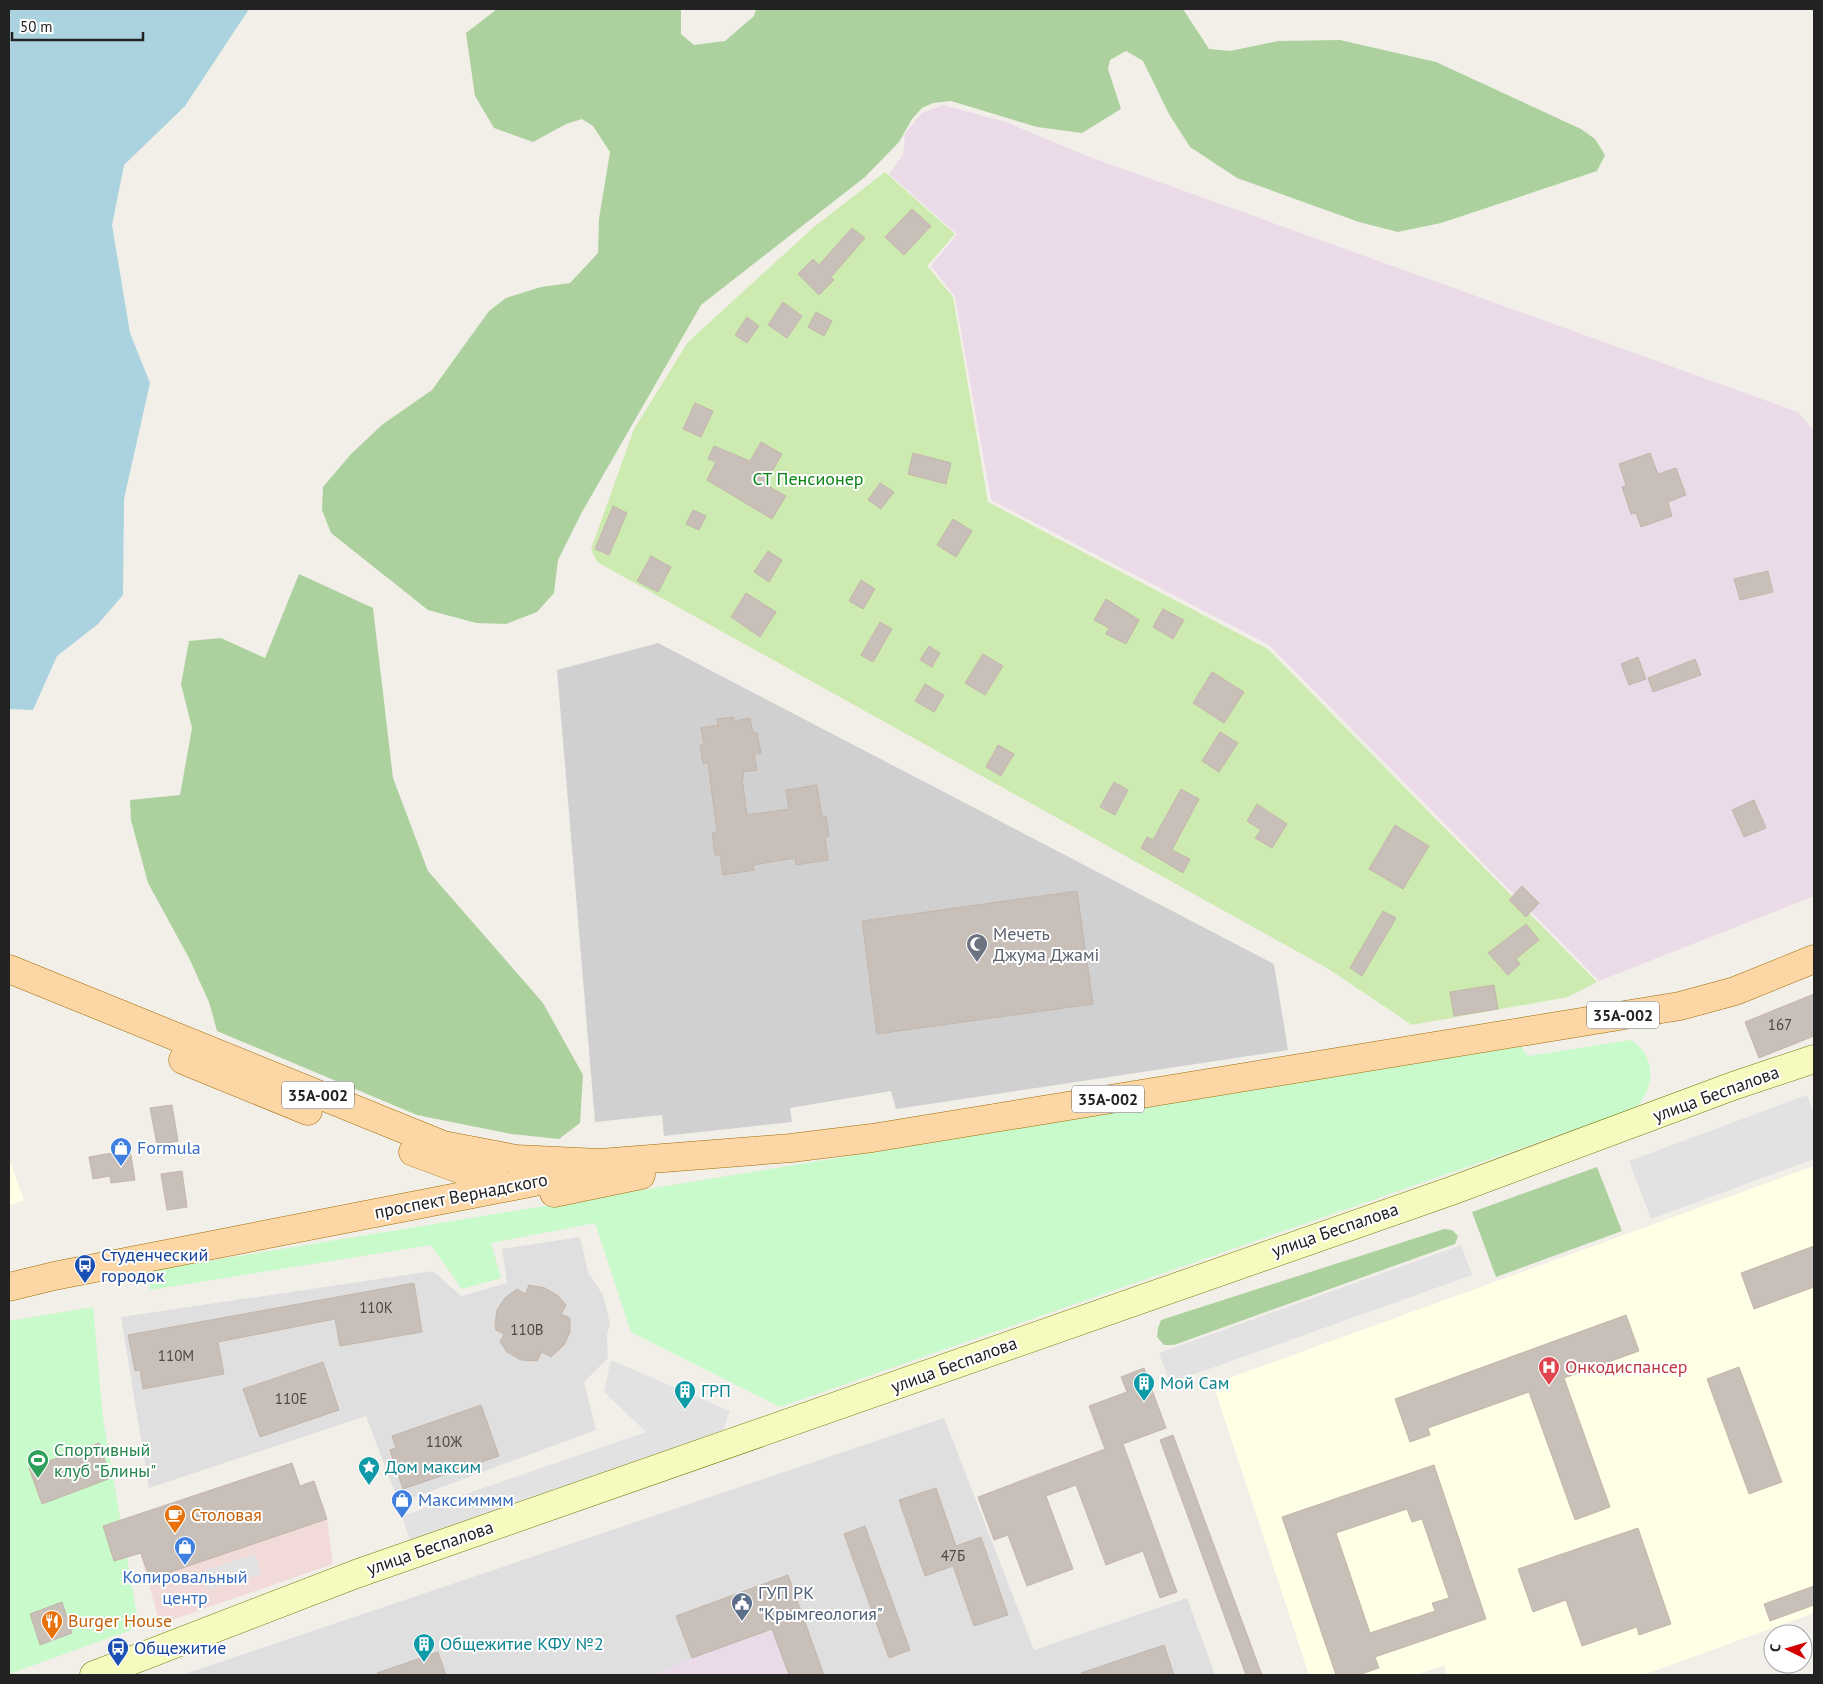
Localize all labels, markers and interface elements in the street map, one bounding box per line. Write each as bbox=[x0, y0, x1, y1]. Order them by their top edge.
scale bar bbox=[12, 10, 144, 42]
text: 50 m bbox=[20, 17, 53, 36]
park label: СТ Пенсионер bbox=[752, 467, 864, 490]
place label: Мечеть Джума Джамі bbox=[993, 922, 1099, 966]
mosque icon: Мечеть Джума Джамі bbox=[965, 932, 989, 963]
road number: 35А-002 bbox=[1587, 1002, 1659, 1028]
house number: 167 bbox=[1768, 1015, 1792, 1034]
street label: улица Беспалова bbox=[1650, 1060, 1782, 1127]
road number: 35А-002 bbox=[282, 1082, 354, 1108]
road number: 35А-002 bbox=[1072, 1086, 1144, 1112]
shop icon: Formula bbox=[109, 1136, 133, 1167]
place label: Formula bbox=[137, 1136, 201, 1159]
street label: проспект Вернадского bbox=[372, 1167, 549, 1224]
street label: улица Беспалова bbox=[1268, 1197, 1401, 1262]
place label: Студенческий городок bbox=[101, 1243, 208, 1287]
bus stop icon: Студенческий городок bbox=[73, 1253, 97, 1284]
house number: 110К bbox=[359, 1298, 393, 1317]
house number: 110В bbox=[510, 1320, 544, 1339]
street label: улица Беспалова bbox=[888, 1331, 1020, 1398]
house number: 110М bbox=[158, 1346, 194, 1365]
hospital icon: Онкодиспансер bbox=[1537, 1355, 1561, 1386]
place label: Онкодиспансер bbox=[1565, 1355, 1688, 1378]
building icon: Мой Сам bbox=[1132, 1371, 1156, 1402]
place label: Мой Сам bbox=[1160, 1371, 1229, 1394]
building icon: ГРП bbox=[673, 1379, 697, 1410]
place label: ГРП bbox=[701, 1379, 731, 1402]
house number: 110Е bbox=[275, 1389, 307, 1408]
house number: 110Ж bbox=[426, 1432, 463, 1451]
place label: Спортивный клуб "Блины" bbox=[54, 1438, 156, 1482]
sports icon: Спортивный клуб "Блины" bbox=[26, 1448, 50, 1479]
place icon: Дом максим bbox=[357, 1455, 381, 1486]
place label: Дом максим bbox=[385, 1455, 481, 1478]
shop icon: Максимммм bbox=[390, 1488, 414, 1519]
place label: Максимммм bbox=[418, 1488, 514, 1511]
cafe icon: Столовая bbox=[163, 1503, 187, 1534]
place label: Столовая bbox=[191, 1503, 262, 1526]
street label: улица Беспалова bbox=[363, 1515, 496, 1580]
shop icon: Копировальный центр bbox=[173, 1535, 197, 1566]
house number: 47Б bbox=[941, 1546, 965, 1565]
place label: Копировальный центр bbox=[122, 1565, 248, 1609]
place label: ГУП РК "Крымгеология" bbox=[758, 1581, 883, 1625]
public building icon: ГУП РК "Крымгеология" bbox=[730, 1591, 754, 1622]
restaurant icon: Burger House bbox=[40, 1609, 64, 1640]
place label: Burger House bbox=[68, 1609, 172, 1632]
north arrow bbox=[1763, 1624, 1813, 1674]
building icon: Общежитие КФУ №2 bbox=[412, 1632, 436, 1663]
place label: Общежитие КФУ №2 bbox=[440, 1632, 604, 1655]
bus stop icon: Общежитие bbox=[106, 1636, 130, 1667]
place label: Общежитие bbox=[134, 1636, 226, 1659]
text: С bbox=[1766, 1643, 1784, 1653]

